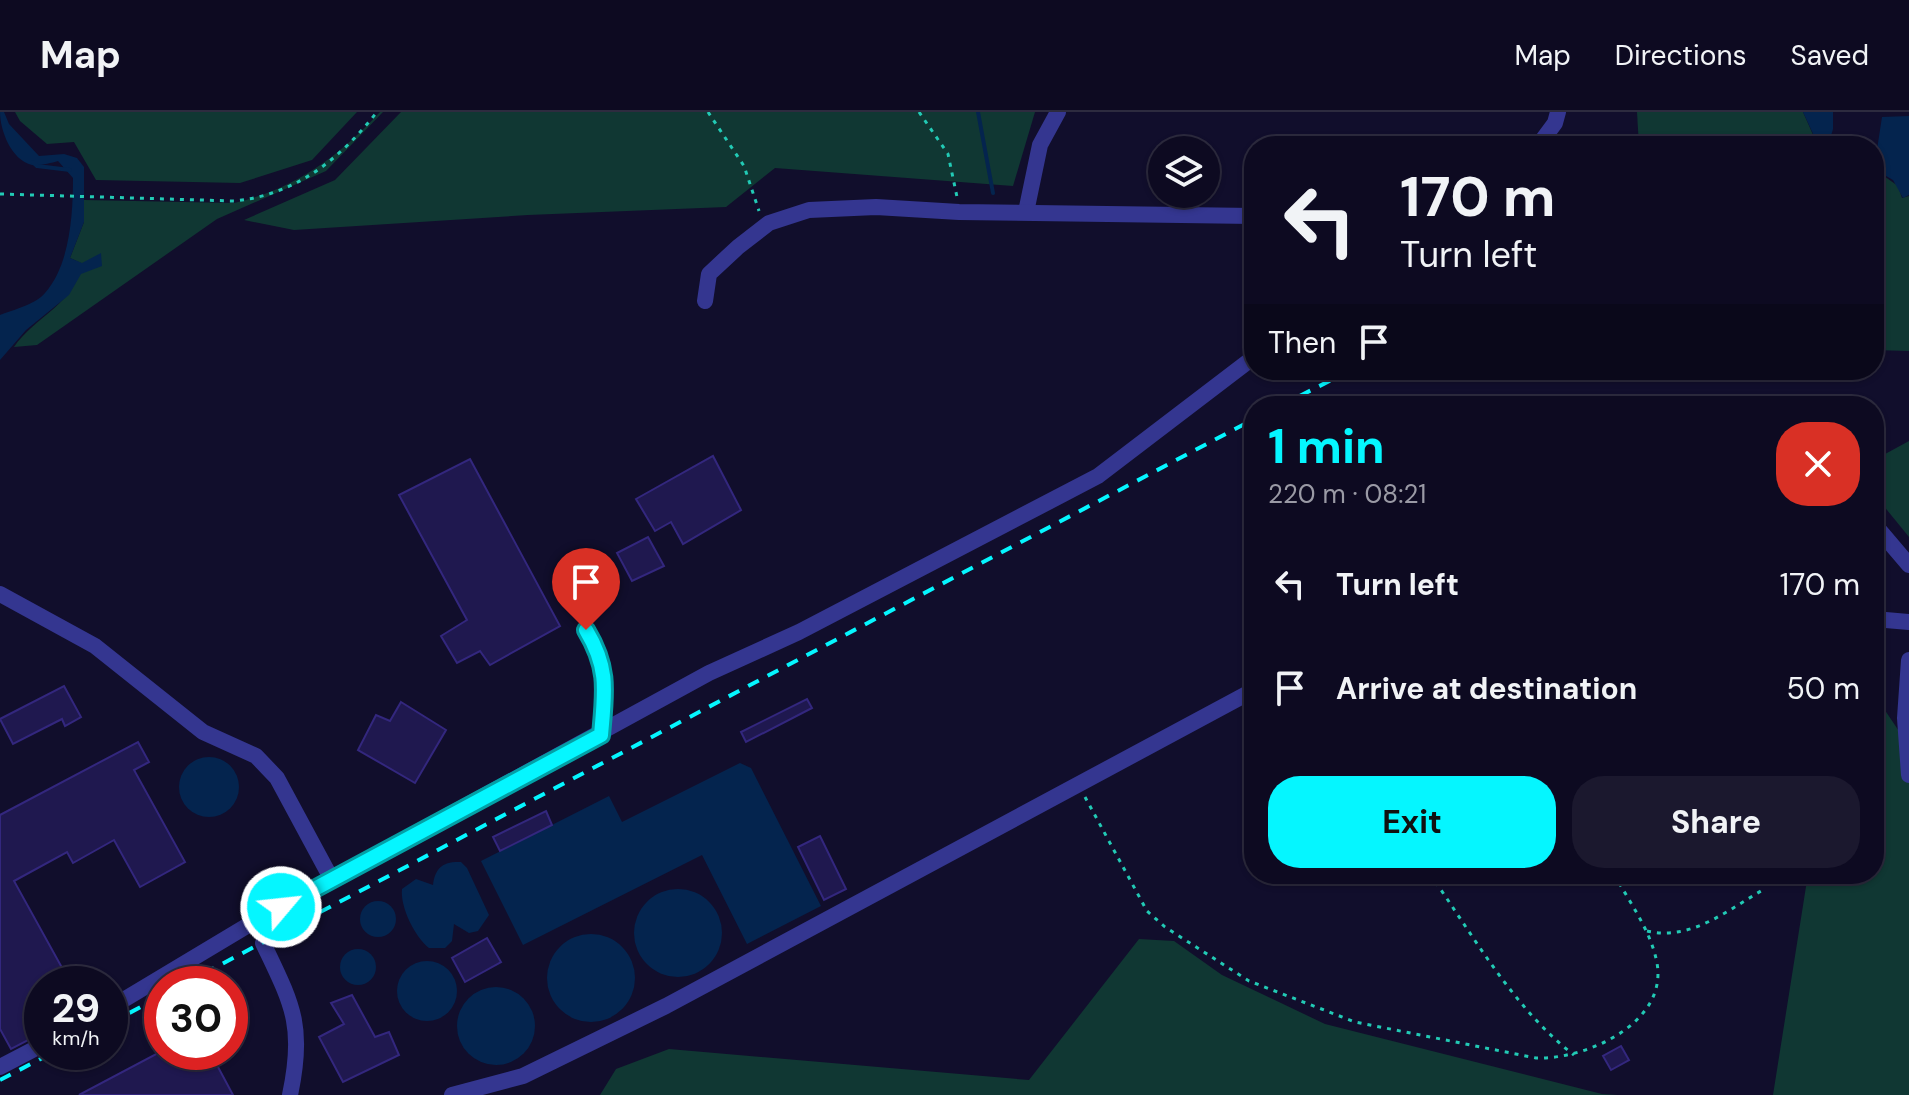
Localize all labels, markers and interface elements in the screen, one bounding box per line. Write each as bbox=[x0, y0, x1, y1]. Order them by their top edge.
text: Map bbox=[40, 30, 121, 80]
text: Map bbox=[1514, 37, 1571, 74]
text: Directions bbox=[1615, 37, 1747, 74]
text: Saved bbox=[1791, 37, 1869, 74]
map controls bbox=[1148, 136, 1220, 208]
button: layers bbox=[1148, 136, 1220, 208]
text: 170 m bbox=[1400, 160, 1555, 233]
icon: left bbox=[1268, 168, 1372, 272]
text: Turn left bbox=[1400, 231, 1537, 278]
icon: arrive bbox=[1352, 320, 1396, 364]
text: Then bbox=[1268, 323, 1336, 362]
text: 1 min bbox=[1268, 415, 1385, 478]
button: close bbox=[1776, 422, 1860, 506]
text: 220 m · 08:21 bbox=[1268, 477, 1426, 511]
pin bbox=[552, 548, 620, 630]
icon: arrive bbox=[564, 560, 608, 604]
icon: left bbox=[1268, 562, 1312, 606]
text: Turn left bbox=[1336, 565, 1459, 604]
text: 170 m bbox=[1780, 565, 1860, 604]
icon: arrive bbox=[1268, 666, 1312, 710]
text: Arrive at destination bbox=[1336, 669, 1637, 708]
text: 50 m bbox=[1786, 669, 1860, 708]
button: Exit bbox=[1268, 776, 1556, 868]
button: Share bbox=[1572, 776, 1860, 868]
position arrow bbox=[239, 865, 323, 949]
speed limit sign: 30 bbox=[144, 966, 248, 1070]
text: 29 bbox=[52, 982, 100, 1034]
text: km/h bbox=[52, 1025, 100, 1051]

